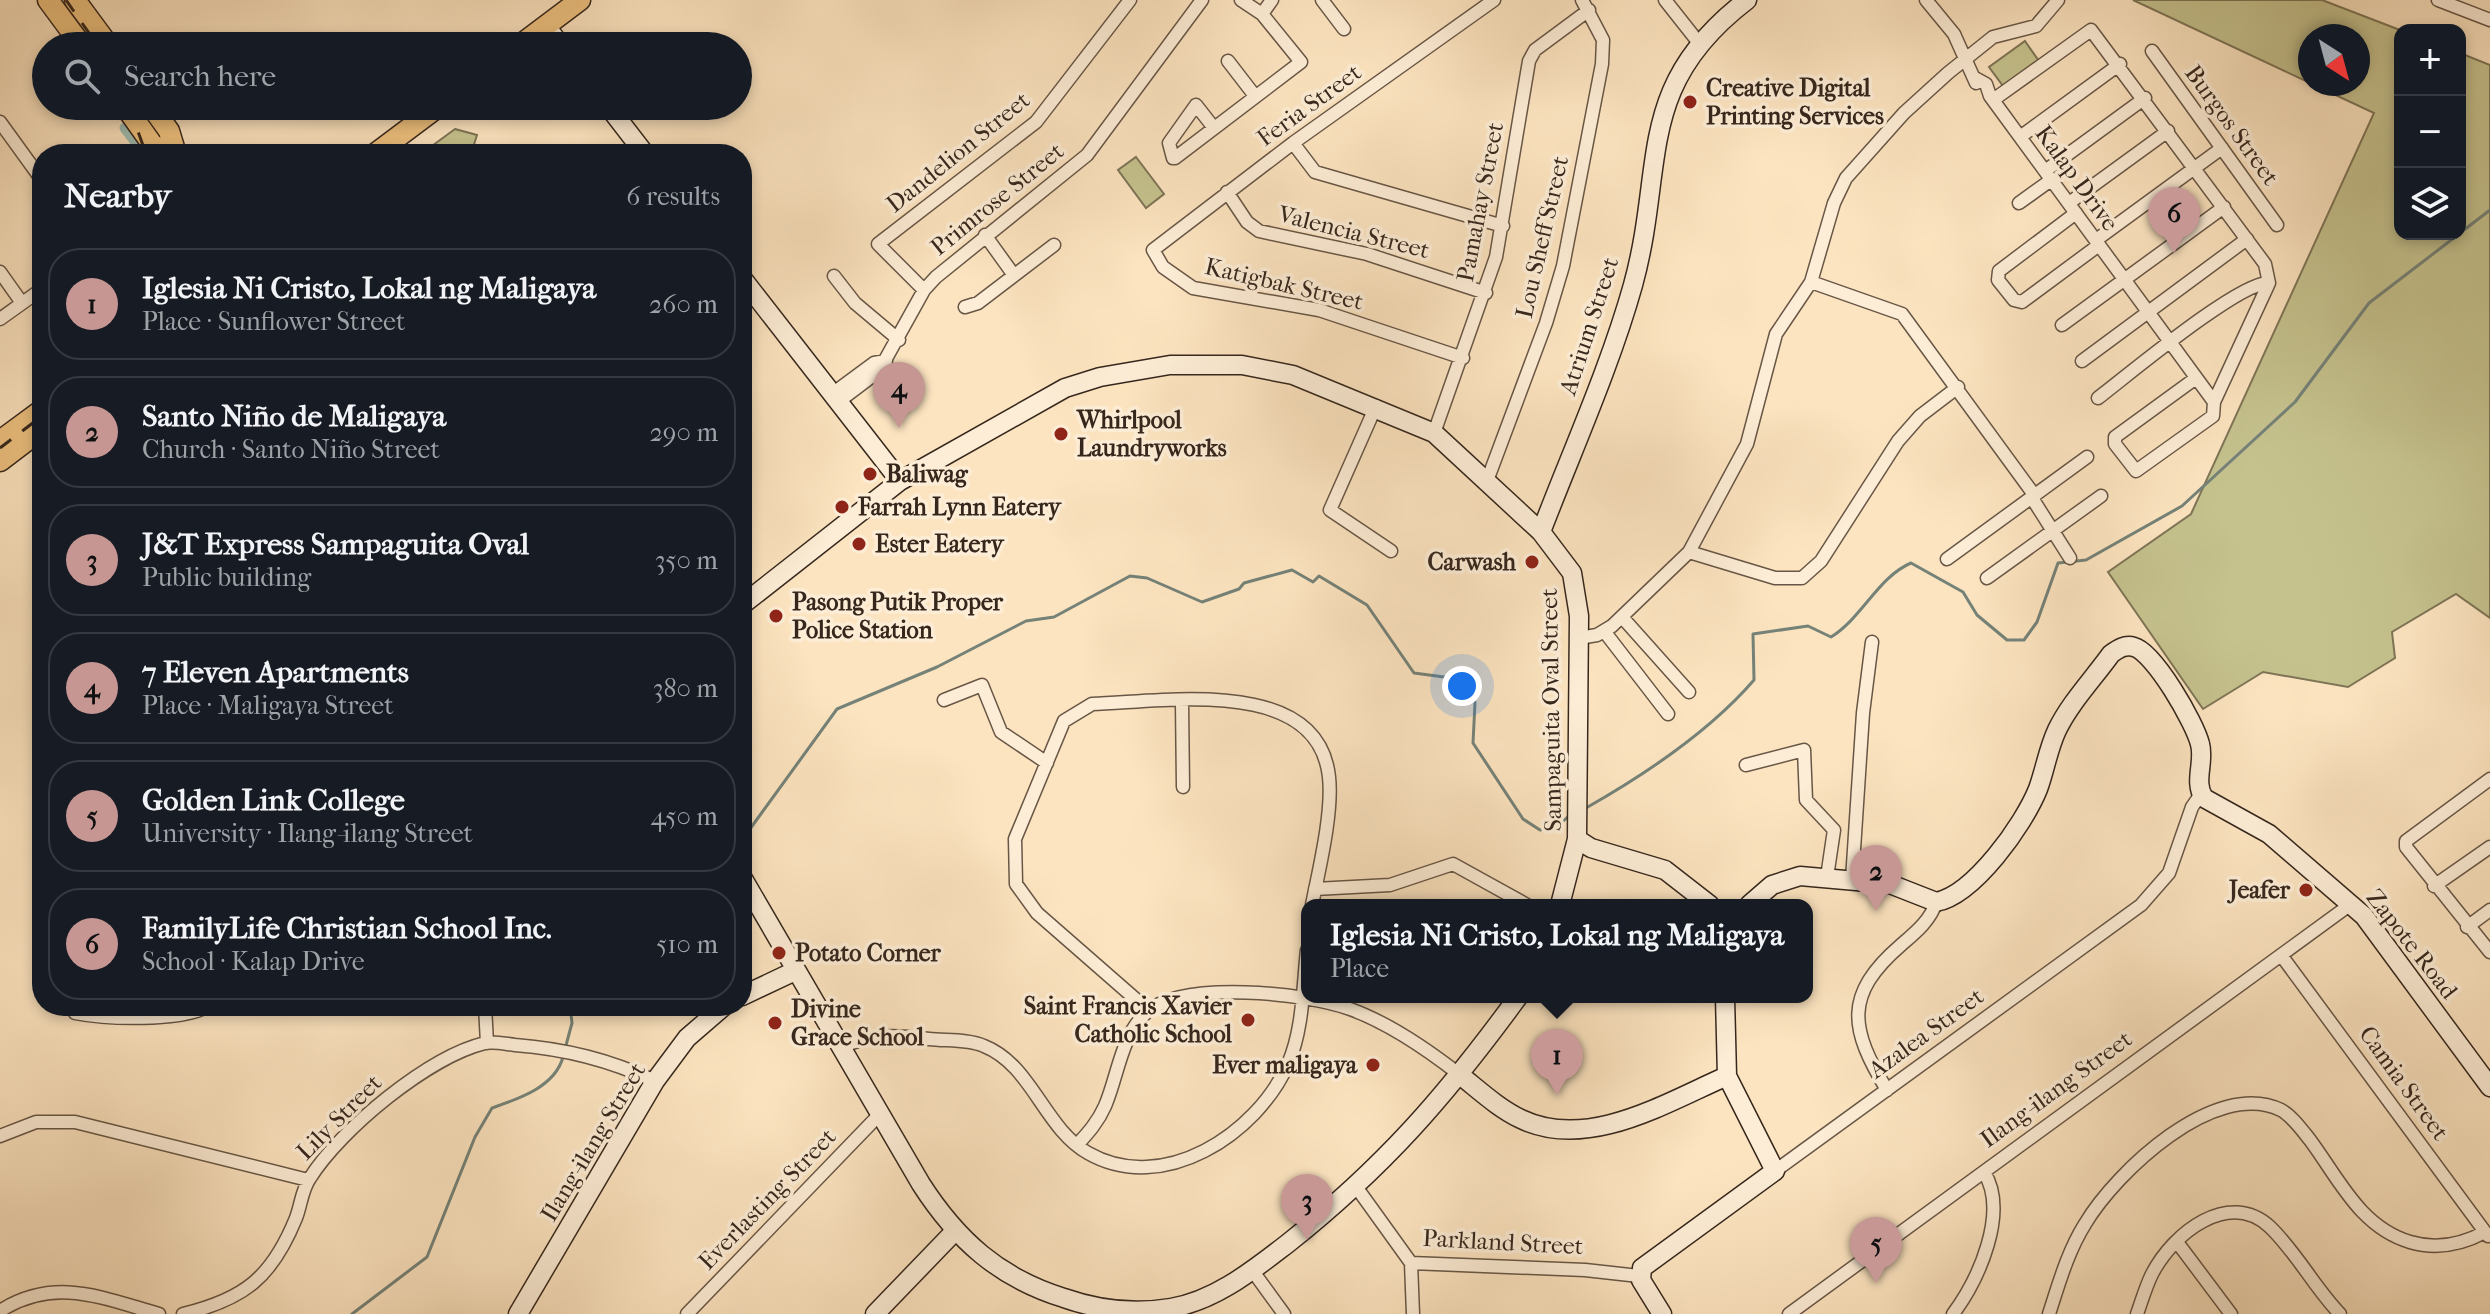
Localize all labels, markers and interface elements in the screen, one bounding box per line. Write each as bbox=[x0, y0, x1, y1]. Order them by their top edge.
north arrow bbox=[2298, 24, 2370, 96]
map controls bbox=[2394, 24, 2466, 240]
button: + bbox=[2394, 24, 2466, 96]
search box bbox=[32, 32, 752, 120]
icon: search bbox=[60, 54, 104, 98]
street label: Feria Street bbox=[1252, 58, 1367, 152]
text: Search here bbox=[124, 59, 276, 94]
street label: Burgos Street bbox=[2179, 59, 2285, 191]
place label: Creative Digital Printing Services bbox=[1706, 74, 1884, 130]
street label: Dandelion Street bbox=[881, 85, 1036, 218]
marker: Creative Digital Printing Services bbox=[1681, 93, 1699, 111]
button: − bbox=[2394, 96, 2466, 168]
street label: Pamahay Street bbox=[1451, 119, 1509, 284]
street label: Kalap Drive bbox=[2029, 120, 2125, 236]
street label: Primrose Street bbox=[925, 137, 1070, 261]
street label: Lou Sheff Street bbox=[1510, 153, 1574, 321]
button: layers bbox=[2394, 168, 2466, 240]
text: Nearby bbox=[64, 176, 171, 216]
text: 6 results bbox=[626, 181, 720, 212]
pin: 6 bbox=[2148, 187, 2200, 253]
street label: Valencia Street bbox=[1275, 199, 1433, 264]
street label: Katigbak Street bbox=[1202, 252, 1366, 316]
street label: Atrium Street bbox=[1553, 253, 1625, 399]
text: Iglesia Ni Cristo, Lokal ng Maligaya bbox=[142, 271, 596, 306]
text: 1 bbox=[87, 289, 97, 320]
text: 260 m bbox=[649, 289, 718, 320]
text: Place · Sunflower Street bbox=[142, 306, 405, 337]
pin: 4 bbox=[873, 362, 925, 428]
text: Santo Niño de Maligaya bbox=[142, 399, 446, 434]
place label: Whirlpool Laundryworks bbox=[1076, 406, 1227, 462]
text: 2 bbox=[85, 417, 99, 448]
text: 290 m bbox=[649, 417, 718, 448]
marker: Whirlpool Laundryworks bbox=[1052, 425, 1070, 443]
text: Church · Santo Niño Street bbox=[142, 434, 440, 465]
place label: Baliwag bbox=[886, 460, 969, 488]
marker: Baliwag bbox=[861, 465, 879, 483]
place label: Farrah Lynn Eatery bbox=[857, 493, 1062, 521]
marker: Farrah Lynn Eatery bbox=[833, 498, 851, 516]
text: J&T Express Sampaguita Oval bbox=[142, 527, 529, 562]
place label: Ester Eatery bbox=[875, 530, 1005, 558]
marker: Ester Eatery bbox=[850, 535, 868, 553]
text: 3 bbox=[87, 545, 97, 576]
text: 350 m bbox=[655, 545, 718, 576]
place label: Carwash bbox=[1427, 548, 1517, 576]
marker: Carwash bbox=[1523, 553, 1541, 571]
text: Public building bbox=[142, 562, 311, 593]
place label: Pasong Putik Proper Police Station bbox=[792, 588, 1004, 644]
street label: Sampaguita Oval Street bbox=[1535, 588, 1567, 832]
marker: Pasong Putik Proper Police Station bbox=[767, 607, 785, 625]
text: 7 Eleven Apartments bbox=[142, 655, 409, 690]
your location bbox=[1442, 666, 1482, 706]
text: 4 bbox=[84, 673, 100, 704]
text: 380 m bbox=[653, 673, 718, 704]
text: Place · Maligaya Street bbox=[142, 690, 393, 721]
text: Golden Link College bbox=[142, 783, 405, 818]
text: 5 bbox=[86, 801, 98, 832]
text: 450 m bbox=[651, 801, 718, 832]
text: University · Ilang-ilang Street bbox=[142, 818, 473, 849]
pin: 2 bbox=[1850, 845, 1902, 911]
place label: Jeafer bbox=[2227, 876, 2291, 904]
marker: Jeafer bbox=[2297, 881, 2315, 899]
street label: Zapote Road bbox=[2361, 884, 2464, 1005]
popup bbox=[1301, 899, 1813, 1003]
text: FamilyLife Christian School Inc. bbox=[142, 911, 552, 946]
text: Iglesia Ni Cristo, Lokal ng Maligaya bbox=[1330, 918, 1784, 953]
text: 6 bbox=[85, 929, 99, 960]
text: 510 m bbox=[656, 929, 718, 960]
place label: Potato Corner bbox=[795, 939, 942, 967]
marker: Potato Corner bbox=[770, 944, 788, 962]
text: School · Kalap Drive bbox=[142, 946, 365, 977]
text: Place bbox=[1330, 953, 1389, 984]
street label: Azalea Street bbox=[1862, 982, 1989, 1085]
place label: Saint Francis Xavier Catholic School bbox=[1024, 992, 1233, 1048]
place label: Divine Grace School bbox=[791, 995, 924, 1051]
marker: Saint Francis Xavier Catholic School bbox=[1239, 1011, 1257, 1029]
marker: Divine Grace School bbox=[766, 1014, 784, 1032]
street label: Camia Street bbox=[2353, 1021, 2455, 1146]
street label: Ilang-ilang Street bbox=[1975, 1024, 2137, 1153]
pin: 1 bbox=[1531, 1029, 1583, 1095]
place label: Ever maligaya bbox=[1212, 1051, 1358, 1079]
marker: Ever maligaya bbox=[1364, 1056, 1382, 1074]
street label: Ilang-ilang Street bbox=[535, 1057, 652, 1226]
street label: Lily Street bbox=[291, 1068, 388, 1165]
street label: Everlasting Street bbox=[693, 1122, 842, 1275]
pin: 3 bbox=[1281, 1174, 1333, 1240]
pin: 5 bbox=[1850, 1217, 1902, 1283]
street label: Parkland Street bbox=[1422, 1224, 1584, 1260]

